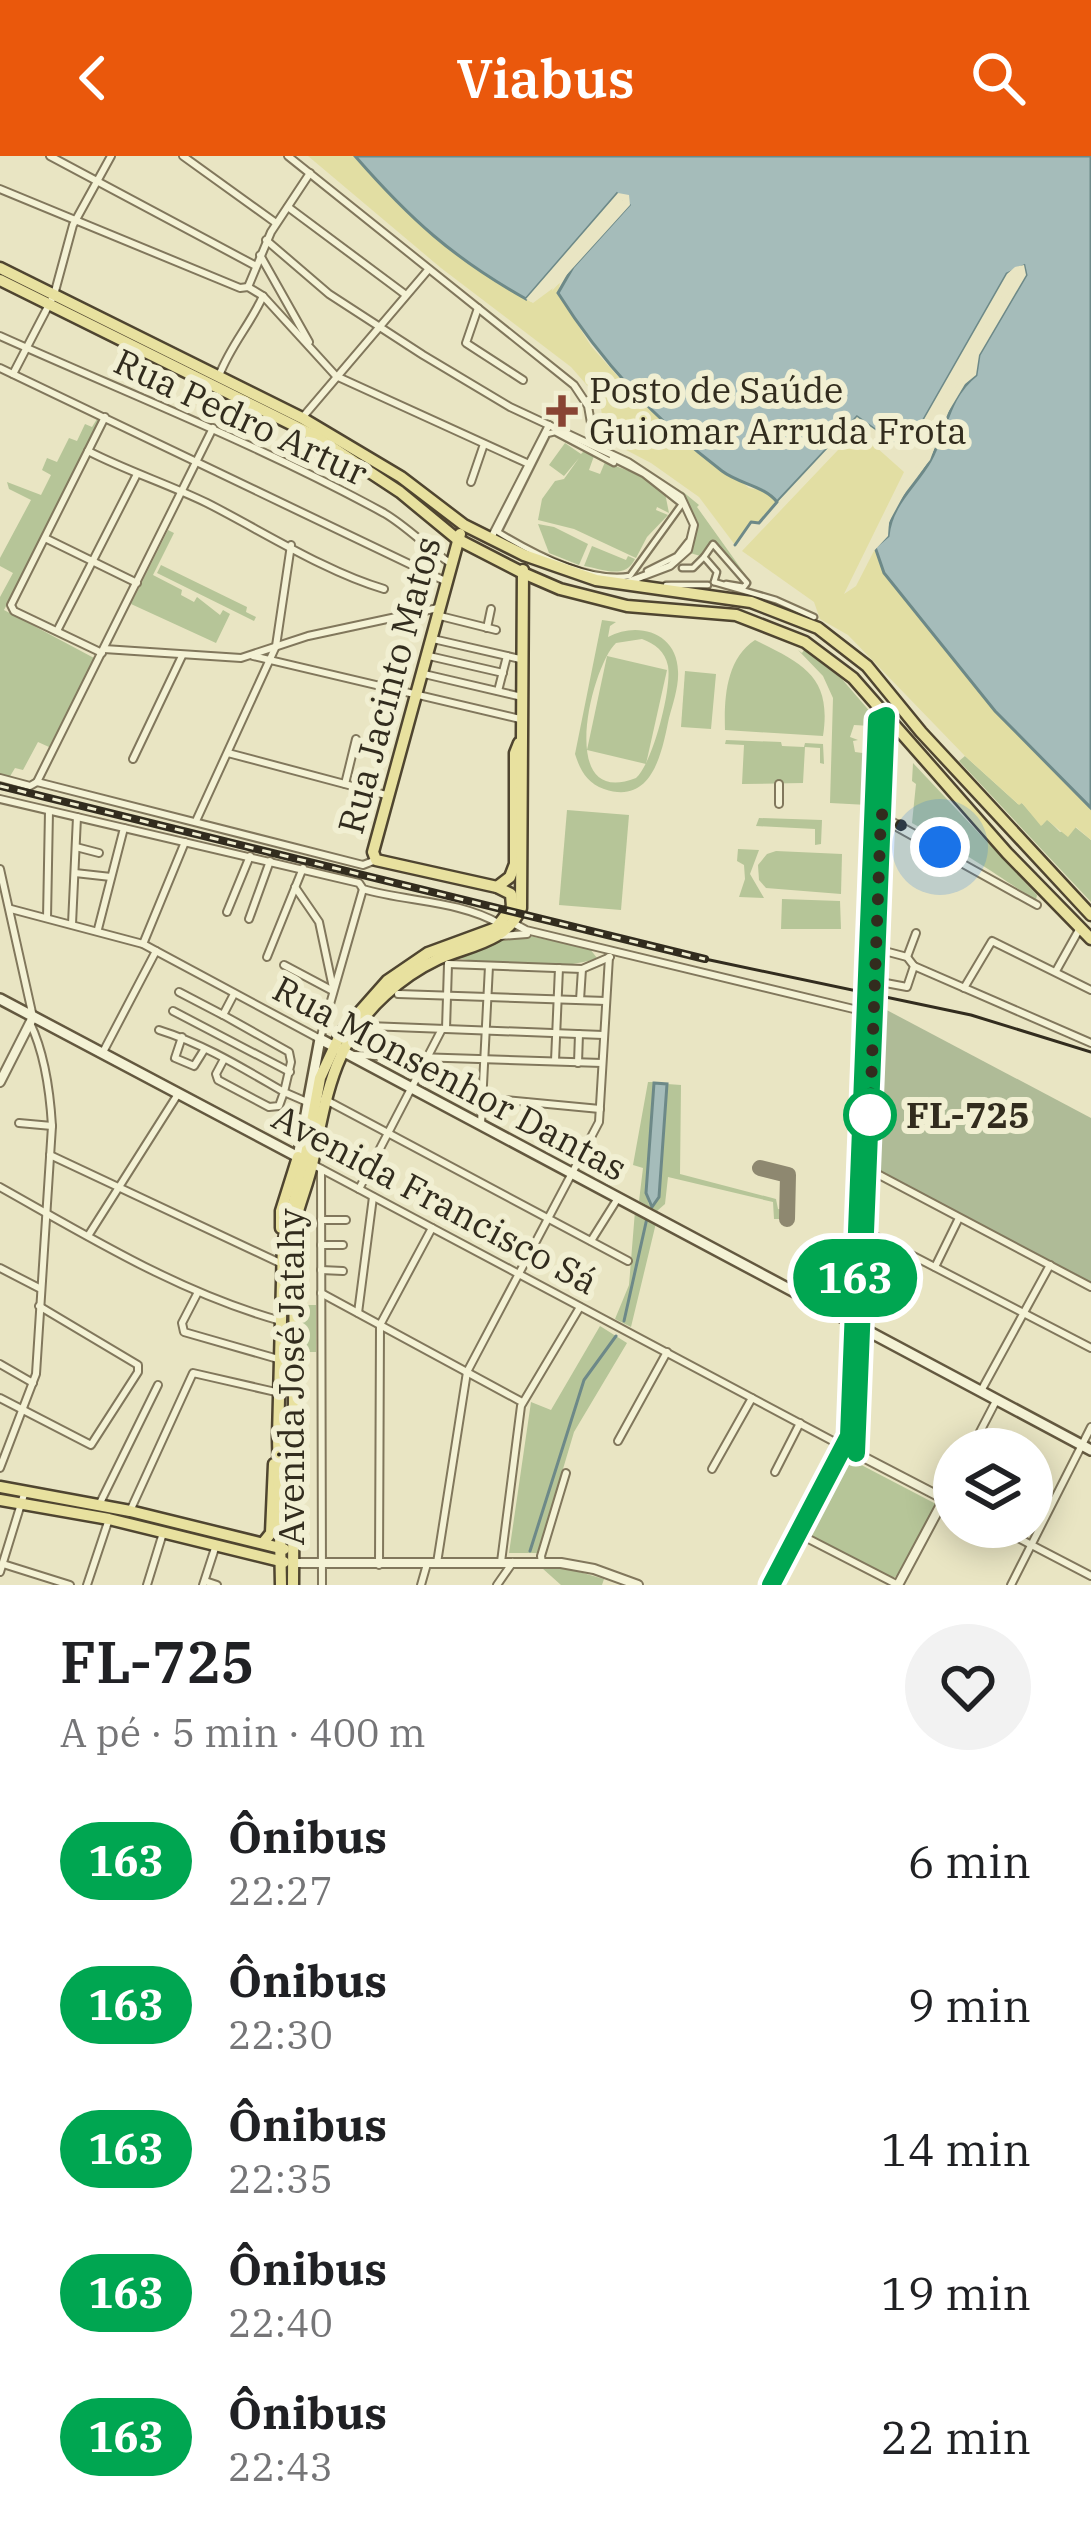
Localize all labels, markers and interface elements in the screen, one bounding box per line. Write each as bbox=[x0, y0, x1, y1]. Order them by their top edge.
text: Viabus bbox=[456, 43, 635, 113]
icon: back bbox=[60, 45, 126, 111]
icon: search bbox=[965, 45, 1031, 111]
street label: Rua Pedro Artur bbox=[107, 337, 375, 496]
place label: Posto de Saúde Guiomar Arruda Frota bbox=[589, 366, 967, 454]
marker: Posto de Saúde Guiomar Arruda Frota bbox=[546, 395, 578, 427]
street label: Rua Jacinto Matos bbox=[326, 531, 451, 839]
your location bbox=[910, 817, 970, 877]
street label: Rua Monsenhor Dantas bbox=[265, 964, 635, 1191]
marker: FL-725 bbox=[845, 1090, 895, 1140]
place label: FL-725 bbox=[906, 1091, 1030, 1138]
street label: Avenida Francisco Sá bbox=[265, 1093, 606, 1304]
street label: Avenida José Jatahy bbox=[267, 1208, 314, 1545]
line badge: 163 bbox=[786, 1239, 924, 1317]
text: 163 bbox=[817, 1250, 893, 1305]
map controls bbox=[933, 1428, 1053, 1548]
button: layers bbox=[933, 1428, 1053, 1548]
button: heart bbox=[905, 1624, 1031, 1750]
text: FL-725 bbox=[60, 1625, 255, 1699]
text: A pé · 5 min · 400 m bbox=[60, 1707, 426, 1758]
text: Ônibus bbox=[228, 1807, 387, 1865]
text: 6 min bbox=[908, 1832, 1031, 1890]
text: 163 bbox=[88, 1833, 164, 1888]
text: 22:27 bbox=[228, 1865, 333, 1916]
text: Ônibus bbox=[228, 1951, 387, 2009]
text: 9 min bbox=[908, 1976, 1031, 2034]
text: 163 bbox=[88, 1977, 164, 2032]
text: 22:30 bbox=[228, 2009, 333, 2060]
text: Ônibus bbox=[228, 2095, 387, 2153]
text: 14 min bbox=[881, 2120, 1031, 2178]
text: 163 bbox=[88, 2121, 164, 2176]
text: 22:35 bbox=[228, 2153, 333, 2204]
text: Ônibus bbox=[228, 2239, 387, 2297]
text: 19 min bbox=[881, 2264, 1031, 2322]
text: 163 bbox=[88, 2265, 164, 2320]
text: 22:40 bbox=[228, 2297, 333, 2348]
text: Ônibus bbox=[228, 2383, 387, 2441]
text: 22 min bbox=[881, 2408, 1031, 2466]
text: 163 bbox=[88, 2409, 164, 2464]
text: 22:43 bbox=[228, 2441, 333, 2492]

